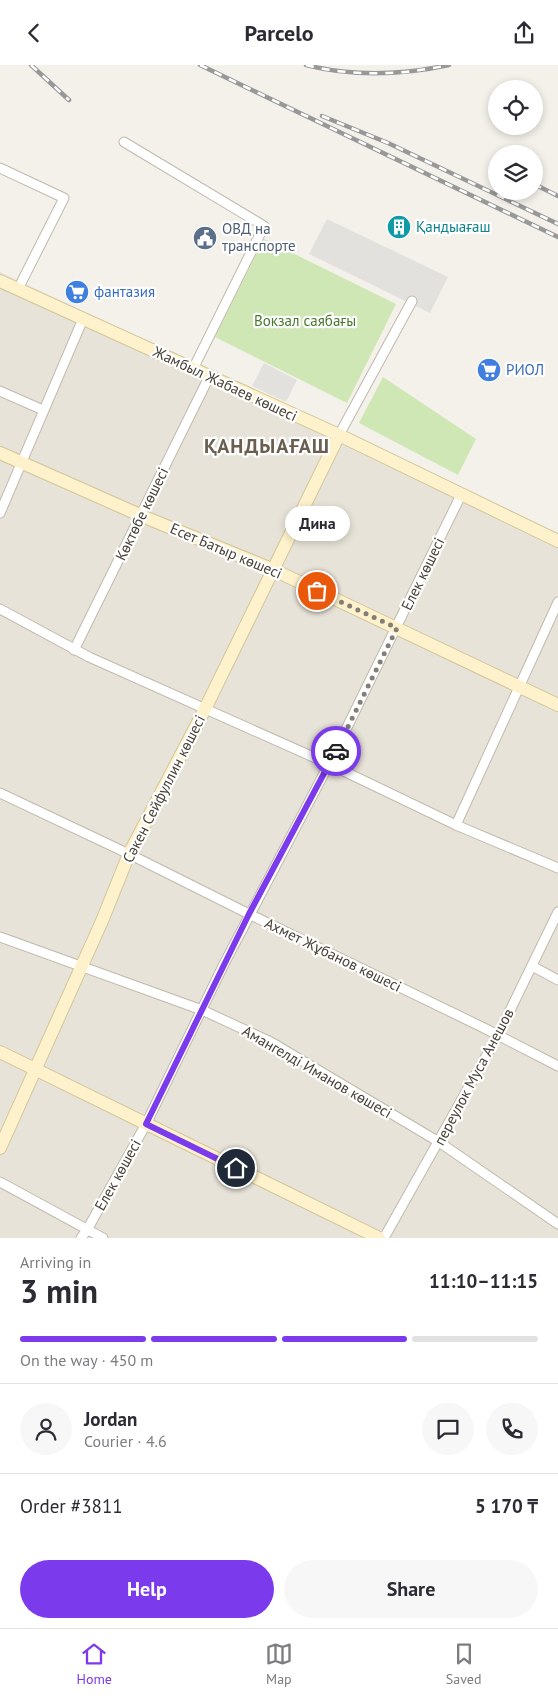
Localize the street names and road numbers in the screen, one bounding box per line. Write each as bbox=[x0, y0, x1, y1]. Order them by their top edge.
street label: Жамбыл Жабаев көшесі bbox=[149, 341, 300, 425]
street label: Көктөбе көшесі bbox=[111, 464, 172, 563]
street label: Есет Батыр көшесі bbox=[167, 518, 285, 583]
street label: Елек көшесі bbox=[397, 534, 448, 613]
street label: Сәкен Сейфуллин көшесі bbox=[118, 712, 209, 866]
street label: Ахмет Жұбанов көшесі bbox=[262, 913, 405, 996]
street label: переулок Муса Анешов bbox=[429, 1005, 518, 1148]
street label: Амангелді Иманов көшесі bbox=[239, 1021, 395, 1122]
street label: Елек көшесі bbox=[90, 1136, 145, 1214]

